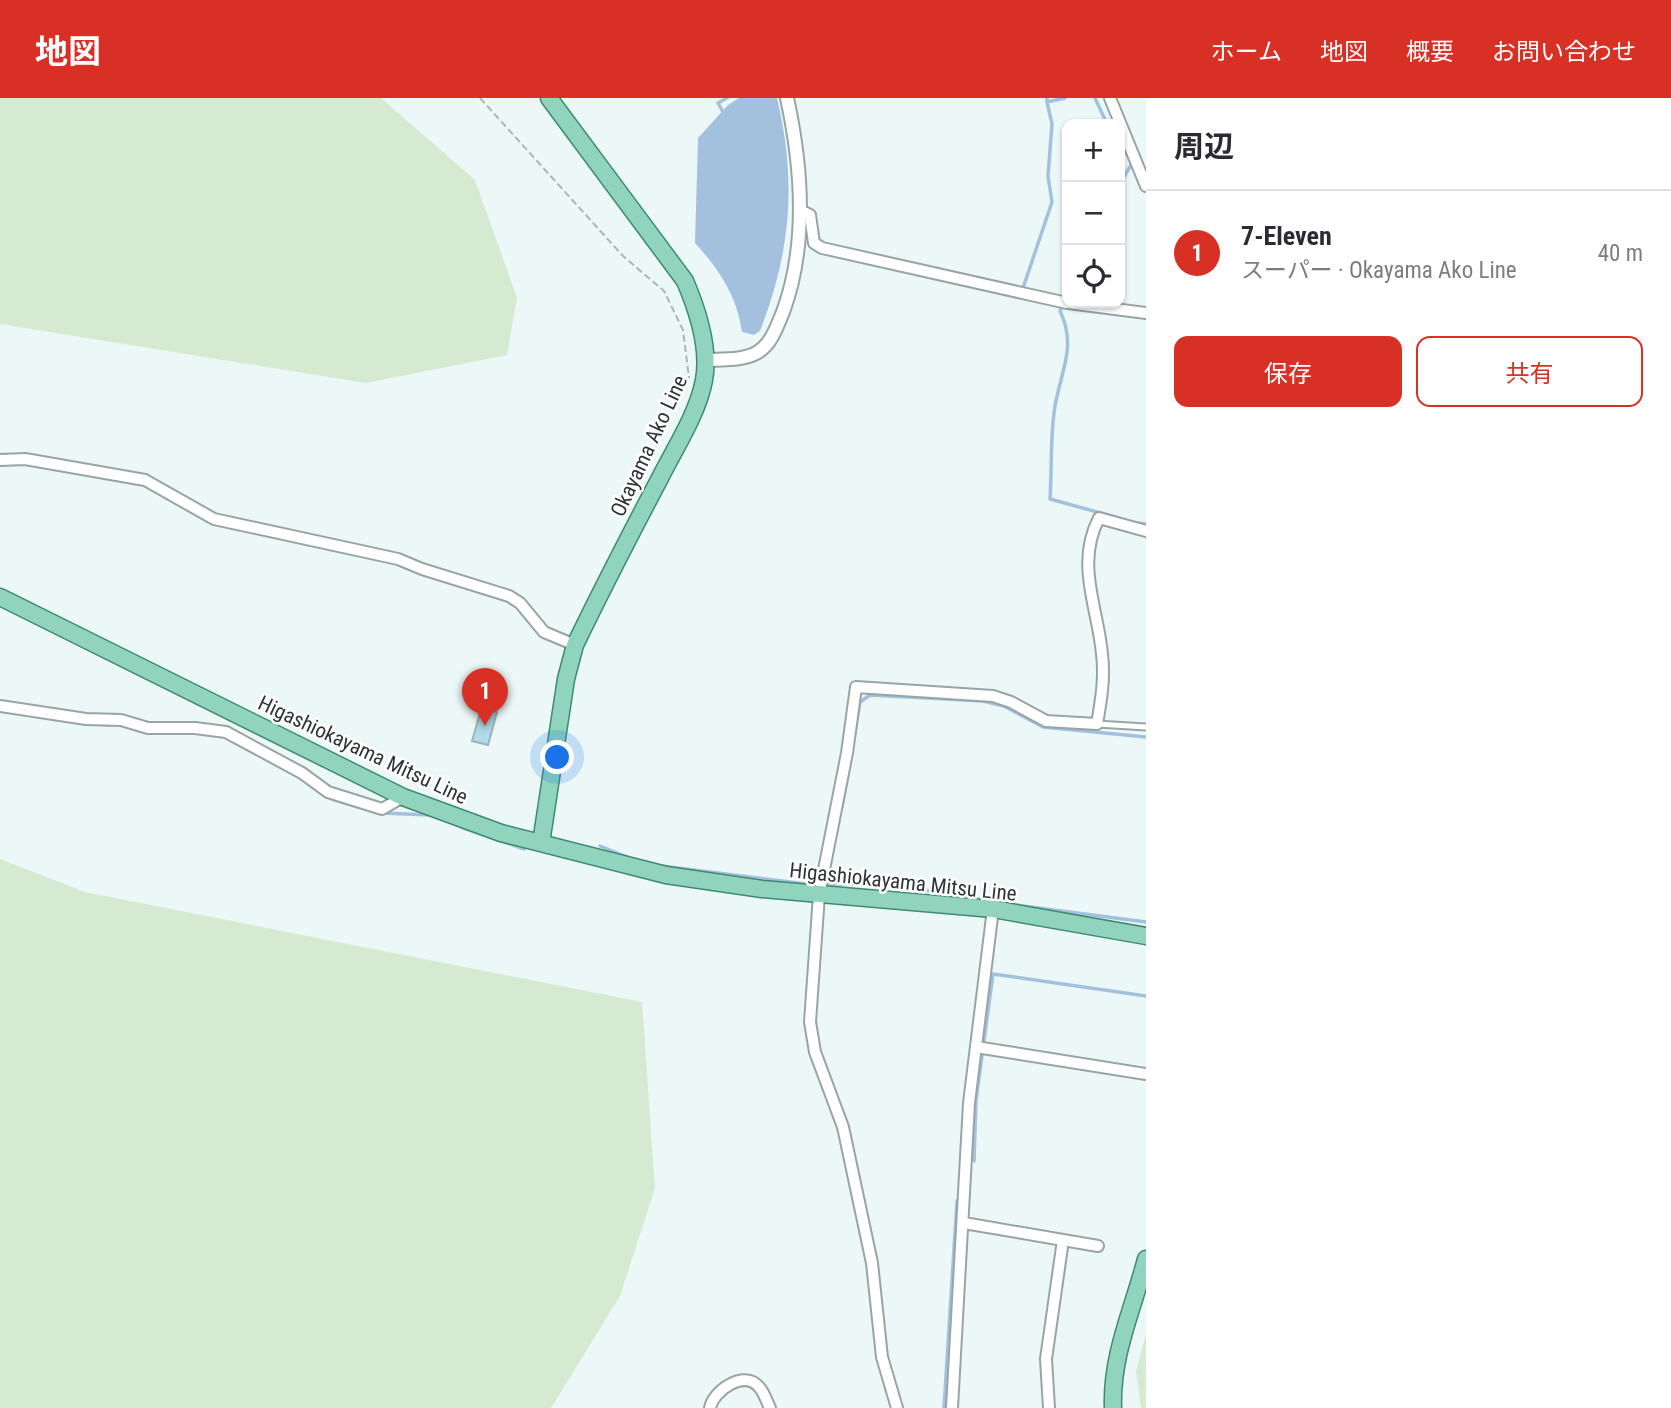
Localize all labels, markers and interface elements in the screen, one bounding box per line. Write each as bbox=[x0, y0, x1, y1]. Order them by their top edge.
text: 地図 bbox=[35, 32, 101, 71]
text: ホーム bbox=[1211, 38, 1282, 66]
text: 地図 bbox=[1320, 38, 1368, 66]
text: 概要 bbox=[1406, 38, 1454, 66]
text: お問い合わせ bbox=[1492, 38, 1636, 66]
map controls bbox=[1062, 119, 1125, 308]
button: + bbox=[1062, 119, 1125, 182]
text: 周辺 bbox=[1174, 129, 1234, 164]
button: − bbox=[1062, 182, 1125, 245]
text: 7-Eleven bbox=[1241, 221, 1332, 251]
text: 1 bbox=[1191, 240, 1203, 267]
text: 40 m bbox=[1598, 240, 1643, 267]
button: locate bbox=[1062, 245, 1125, 308]
text: スーパー · Okayama Ako Line bbox=[1241, 257, 1517, 284]
button: 保存 bbox=[1174, 336, 1402, 407]
button: 共有 bbox=[1416, 336, 1643, 407]
street label: Okayama Ako Line bbox=[606, 371, 692, 520]
pin: 1 bbox=[462, 668, 508, 726]
street label: Higashiokayama Mitsu Line bbox=[254, 691, 472, 809]
your location bbox=[540, 740, 574, 774]
street label: Higashiokayama Mitsu Line bbox=[788, 858, 1018, 906]

